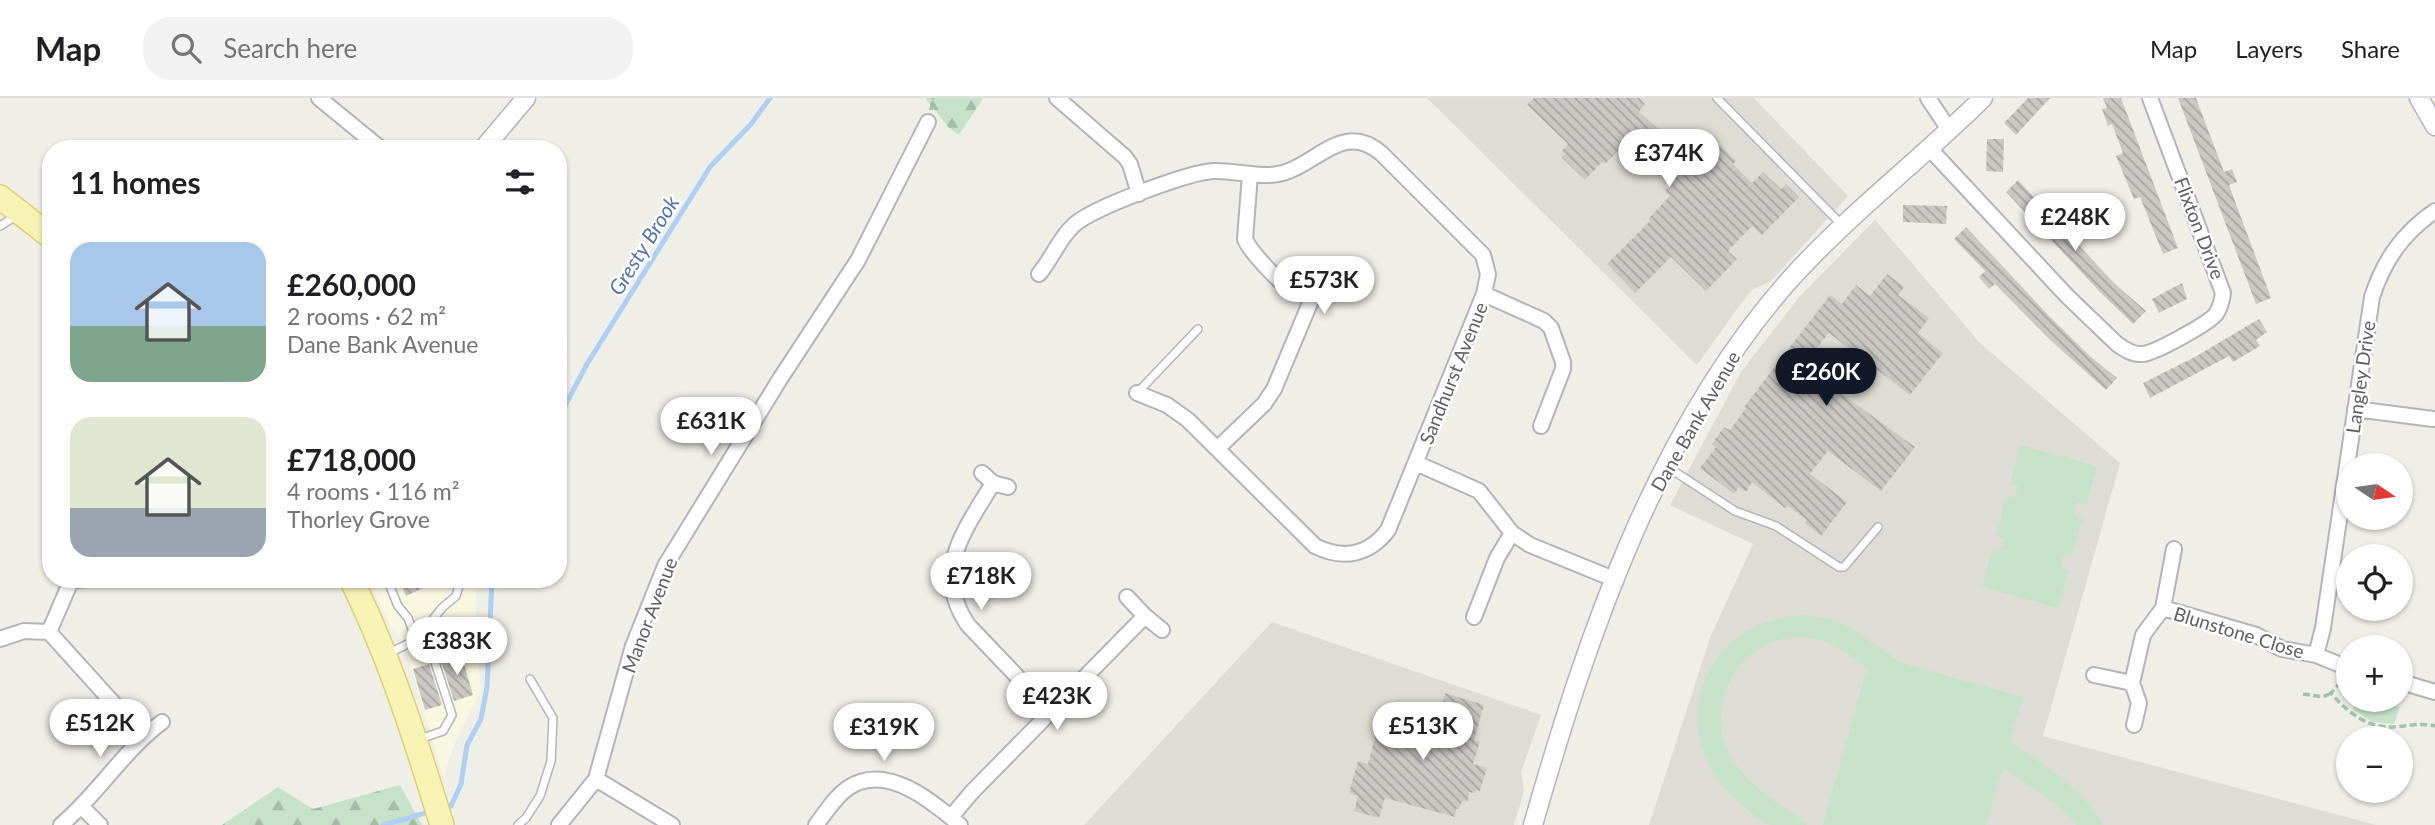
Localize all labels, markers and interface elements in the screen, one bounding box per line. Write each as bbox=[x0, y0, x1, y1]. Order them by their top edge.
search box bbox=[143, 17, 633, 80]
text: Map bbox=[35, 28, 101, 68]
icon: search bbox=[167, 29, 205, 67]
text: Search here bbox=[223, 32, 357, 64]
text: Map bbox=[2150, 34, 2197, 63]
text: Layers bbox=[2235, 34, 2303, 63]
text: Share bbox=[2341, 34, 2400, 63]
pin: £374K bbox=[1620, 130, 1718, 189]
text: £374K bbox=[1634, 138, 1704, 166]
icon: filters bbox=[501, 163, 539, 201]
text: 11 homes bbox=[70, 164, 201, 200]
street label: Flixton Drive bbox=[2170, 174, 2230, 282]
water label: Gresty Brook bbox=[603, 190, 684, 299]
pin: £248K bbox=[2026, 194, 2124, 253]
text: £248K bbox=[2040, 202, 2110, 230]
pin: £573K bbox=[1275, 256, 1373, 316]
text: £573K bbox=[1289, 265, 1359, 293]
text: £260,000 bbox=[287, 266, 416, 302]
icon: home bbox=[126, 270, 210, 354]
street label: Sandhurst Avenue bbox=[1414, 299, 1492, 447]
text: 2 rooms · 62 m² bbox=[287, 302, 446, 330]
street label: Langley Drive bbox=[2341, 319, 2379, 435]
text: Dane Bank Avenue bbox=[287, 330, 478, 358]
street label: Dane Bank Avenue bbox=[1646, 347, 1744, 495]
pin: £260K bbox=[1777, 348, 1875, 408]
text: £260K bbox=[1791, 357, 1861, 385]
pin: £631K bbox=[662, 398, 760, 457]
text: £631K bbox=[676, 406, 746, 434]
text: £718,000 bbox=[287, 441, 416, 477]
icon: home bbox=[126, 445, 210, 529]
north arrow bbox=[2336, 453, 2413, 530]
map controls bbox=[2336, 453, 2413, 803]
text: 4 rooms · 116 m² bbox=[287, 477, 459, 505]
text: Thorley Grove bbox=[287, 505, 430, 533]
button: locate bbox=[2336, 544, 2413, 621]
pin: £718K bbox=[932, 552, 1030, 612]
street label: Manor Avenue bbox=[616, 554, 682, 676]
text: £718K bbox=[946, 561, 1016, 589]
street label: Blunstone Close bbox=[2171, 601, 2307, 663]
pin: £383K bbox=[408, 618, 506, 677]
text: £383K bbox=[422, 626, 492, 654]
button: + bbox=[2336, 635, 2413, 712]
pin: £423K bbox=[1008, 672, 1106, 732]
text: £423K bbox=[1022, 681, 1092, 709]
pin: £512K bbox=[51, 700, 149, 759]
pin: £513K bbox=[1374, 702, 1472, 762]
pin: £319K bbox=[835, 704, 933, 763]
text: £512K bbox=[65, 708, 135, 736]
text: £513K bbox=[1388, 711, 1458, 739]
text: £319K bbox=[849, 712, 919, 740]
button: − bbox=[2336, 726, 2413, 803]

